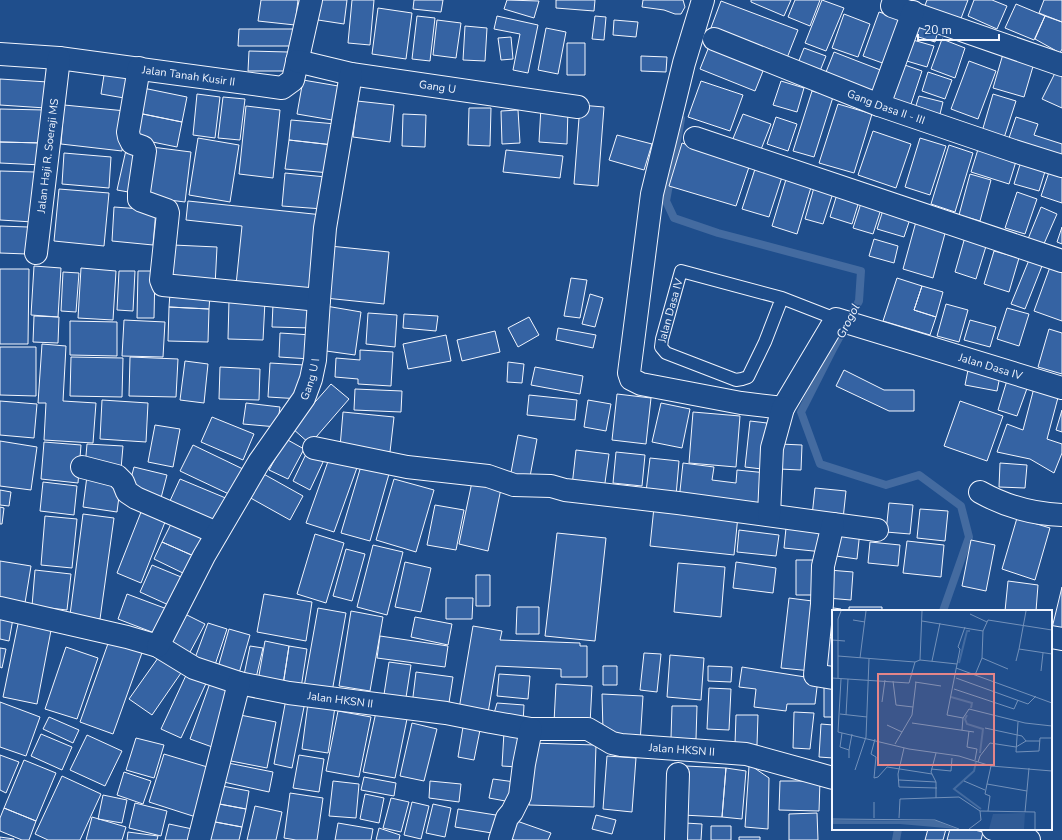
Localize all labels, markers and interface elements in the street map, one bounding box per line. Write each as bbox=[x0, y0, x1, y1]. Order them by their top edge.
scale bar bbox=[918, 16, 999, 42]
text: 20 m bbox=[924, 22, 952, 38]
street label: Jalan Tanah Kusir II bbox=[140, 62, 236, 89]
street label: Gang U bbox=[418, 76, 457, 97]
street label: Gang Dasa II - III bbox=[845, 86, 927, 128]
street label: Jalan Haji R. Soeraji MS bbox=[33, 97, 62, 215]
street label: Jalan Dasa IV bbox=[654, 276, 686, 344]
water label: Grogol bbox=[833, 301, 864, 341]
street label: Jalan Dasa IV bbox=[956, 349, 1025, 383]
street label: Gang U I bbox=[296, 358, 323, 402]
inset map bbox=[832, 610, 1052, 830]
street label: Jalan HKSN II bbox=[306, 688, 374, 711]
street label: Jalan HKSN II bbox=[647, 739, 715, 759]

